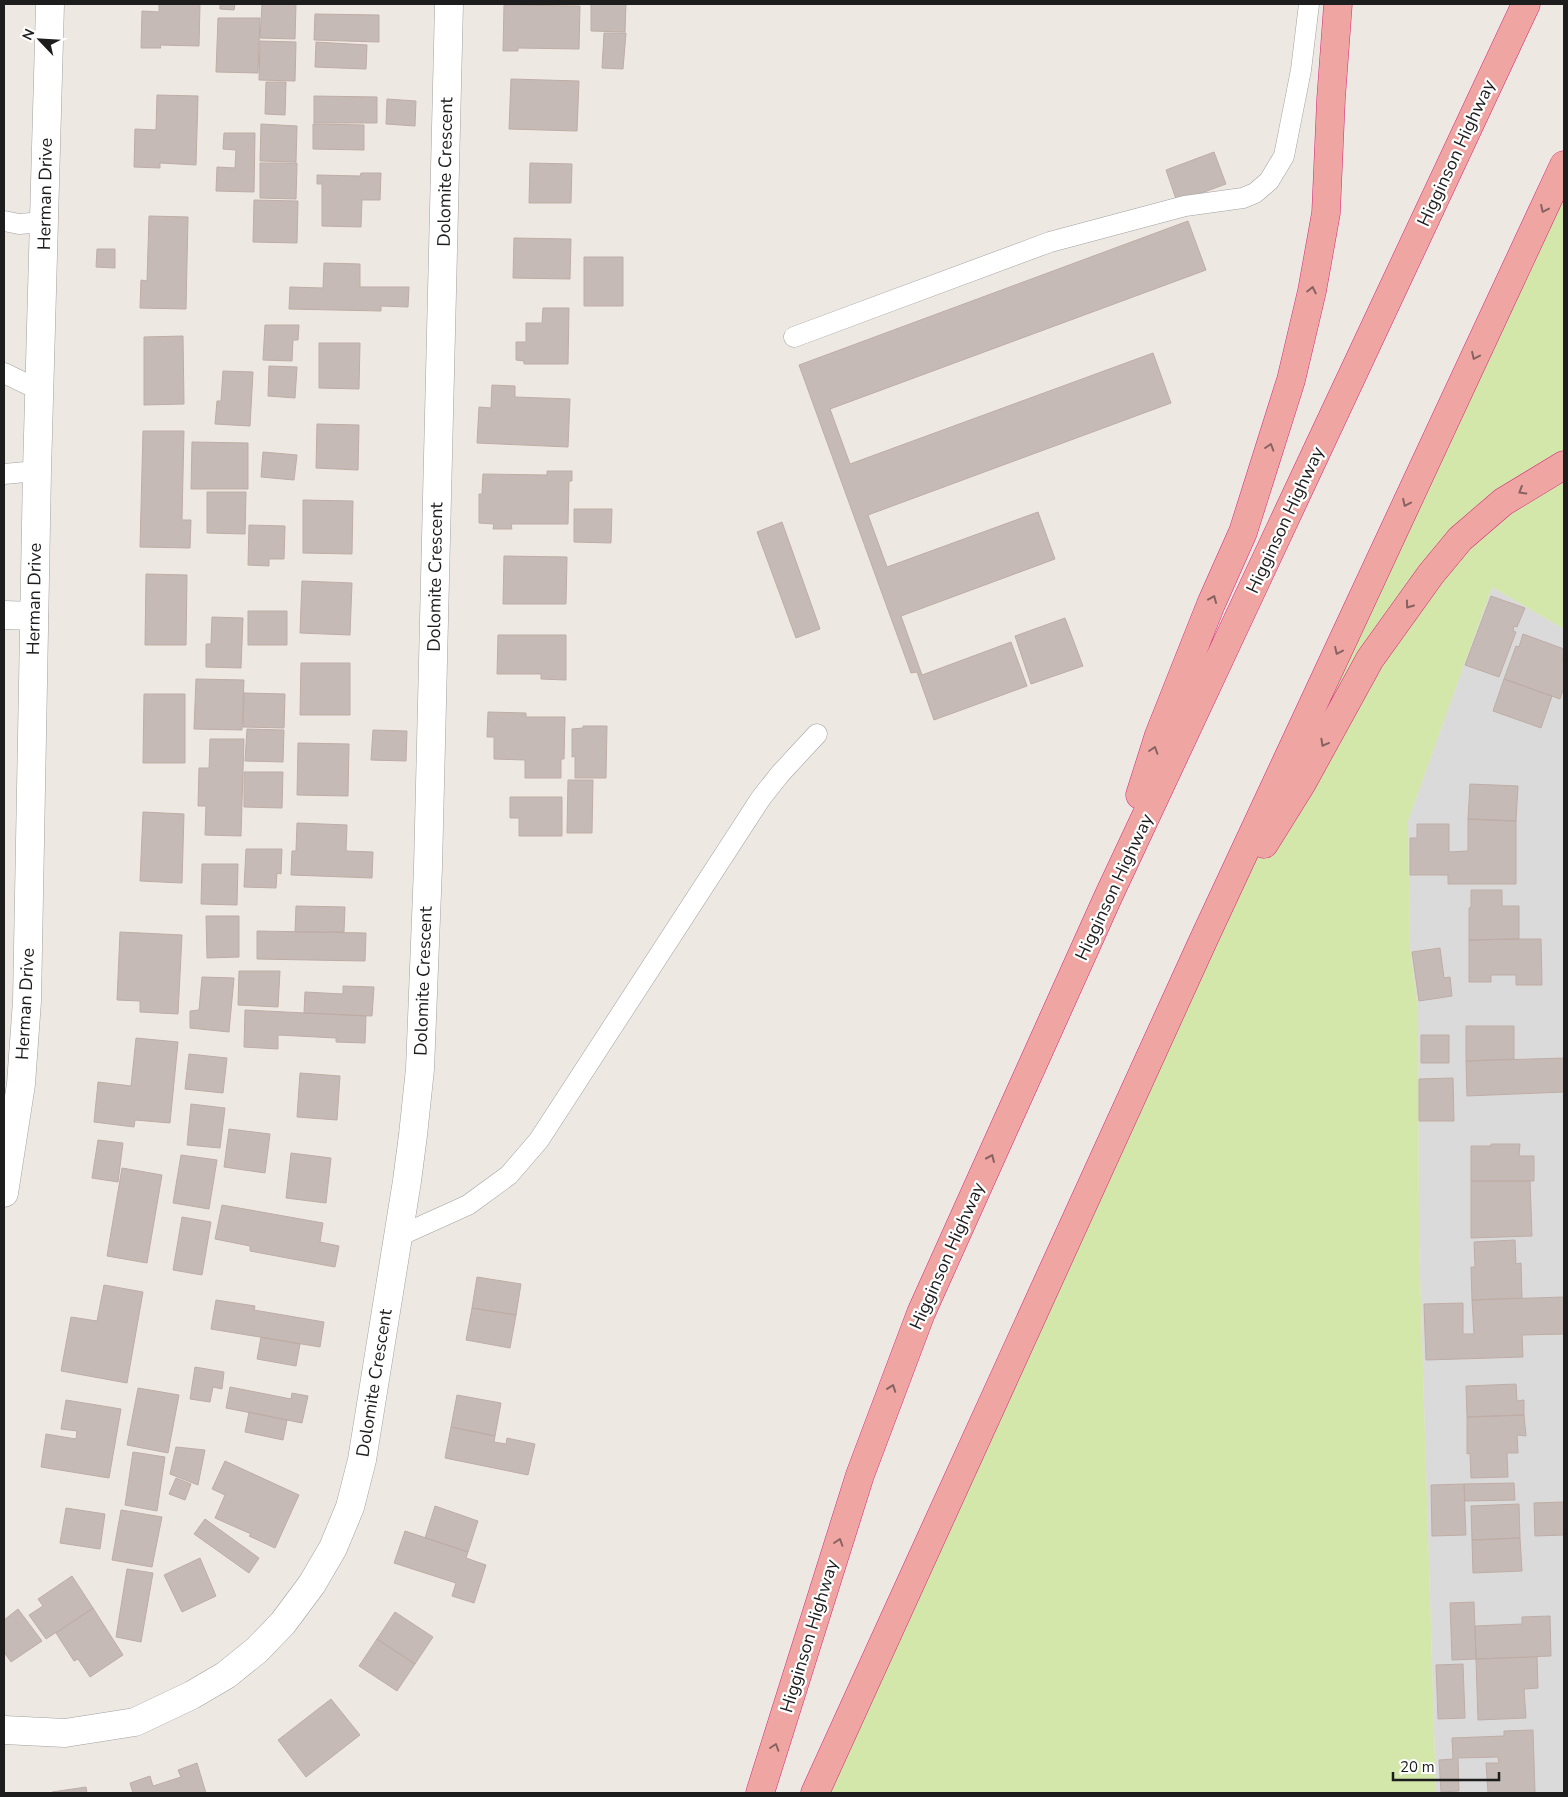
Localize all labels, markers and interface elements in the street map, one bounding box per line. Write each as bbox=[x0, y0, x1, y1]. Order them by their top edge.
north arrow bbox=[15, 15, 65, 65]
text: N bbox=[18, 26, 39, 43]
street label: Higginson Highway bbox=[1412, 75, 1501, 230]
street label: Dolomite Crescent bbox=[432, 96, 458, 247]
street label: Herman Drive bbox=[32, 138, 58, 250]
one-way arrow bbox=[1539, 204, 1550, 213]
one-way arrow bbox=[1306, 286, 1317, 295]
one-way arrow bbox=[1471, 351, 1481, 360]
street label: Higginson Highway bbox=[1241, 442, 1330, 597]
one-way arrow bbox=[1264, 443, 1274, 452]
one-way arrow bbox=[1519, 484, 1528, 494]
one-way arrow bbox=[1402, 498, 1413, 507]
street label: Dolomite Crescent bbox=[422, 501, 448, 652]
street label: Herman Drive bbox=[21, 543, 47, 655]
one-way arrow bbox=[1207, 595, 1217, 604]
one-way arrow bbox=[1406, 599, 1415, 608]
one-way arrow bbox=[1334, 646, 1344, 655]
one-way arrow bbox=[1320, 738, 1330, 747]
one-way arrow bbox=[1149, 747, 1159, 755]
street label: Higginson Highway bbox=[1070, 809, 1159, 964]
street label: Dolomite Crescent bbox=[408, 905, 438, 1056]
street label: Herman Drive bbox=[10, 947, 40, 1061]
one-way arrow bbox=[984, 1154, 995, 1163]
street label: Higginson Highway bbox=[904, 1178, 991, 1334]
street label: Dolomite Crescent bbox=[350, 1307, 398, 1459]
one-way arrow bbox=[886, 1384, 896, 1393]
one-way arrow bbox=[833, 1538, 843, 1546]
street label: Higginson Highway bbox=[774, 1556, 844, 1716]
one-way arrow bbox=[769, 1743, 779, 1751]
scale bar bbox=[1393, 1750, 1499, 1782]
text: 20 m bbox=[1400, 1757, 1435, 1777]

